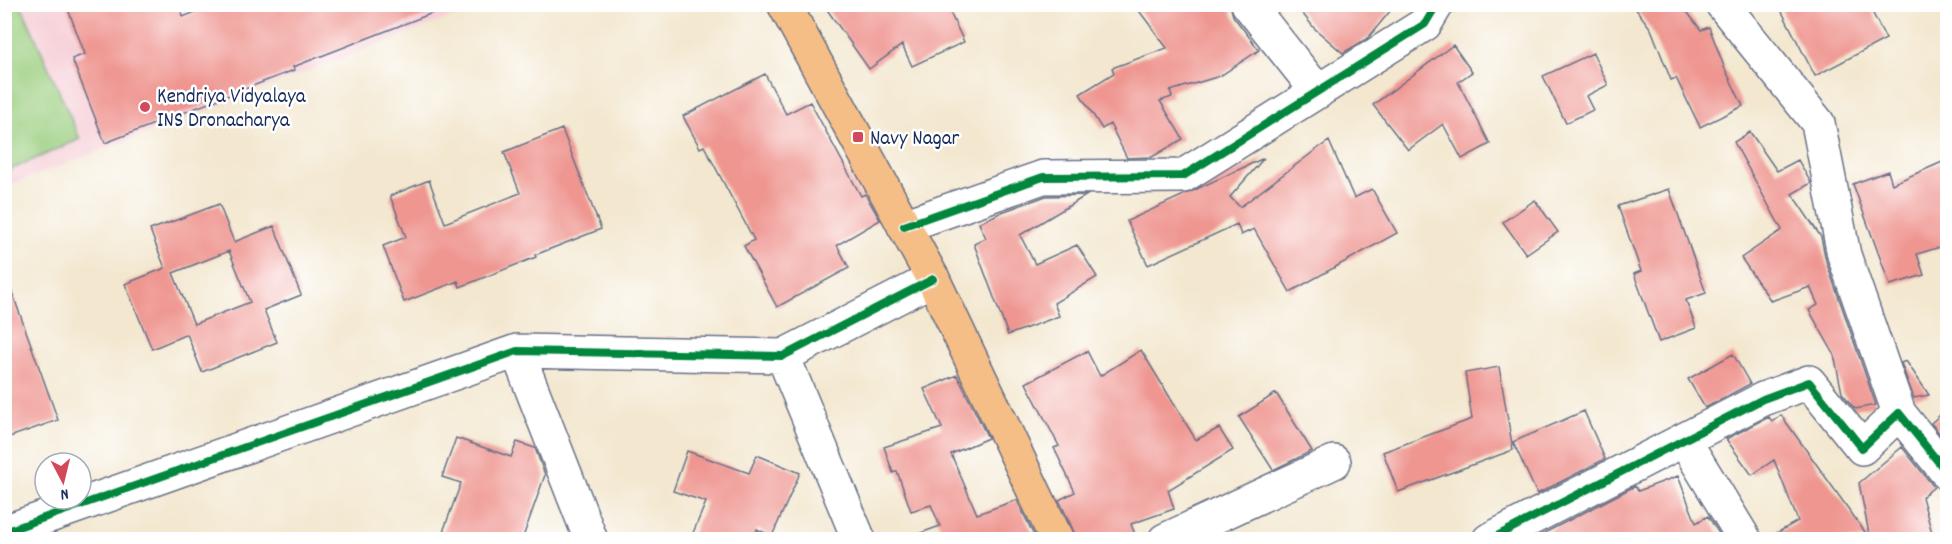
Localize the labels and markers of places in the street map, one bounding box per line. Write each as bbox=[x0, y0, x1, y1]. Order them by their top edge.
place label: Kendriya Vidyalaya INS Dronacharya bbox=[157, 83, 307, 137]
marker: Kendriya Vidyalaya INS Dronacharya bbox=[138, 100, 152, 114]
place label: Navy Nagar bbox=[870, 125, 960, 155]
marker: Navy Nagar bbox=[851, 130, 865, 144]

